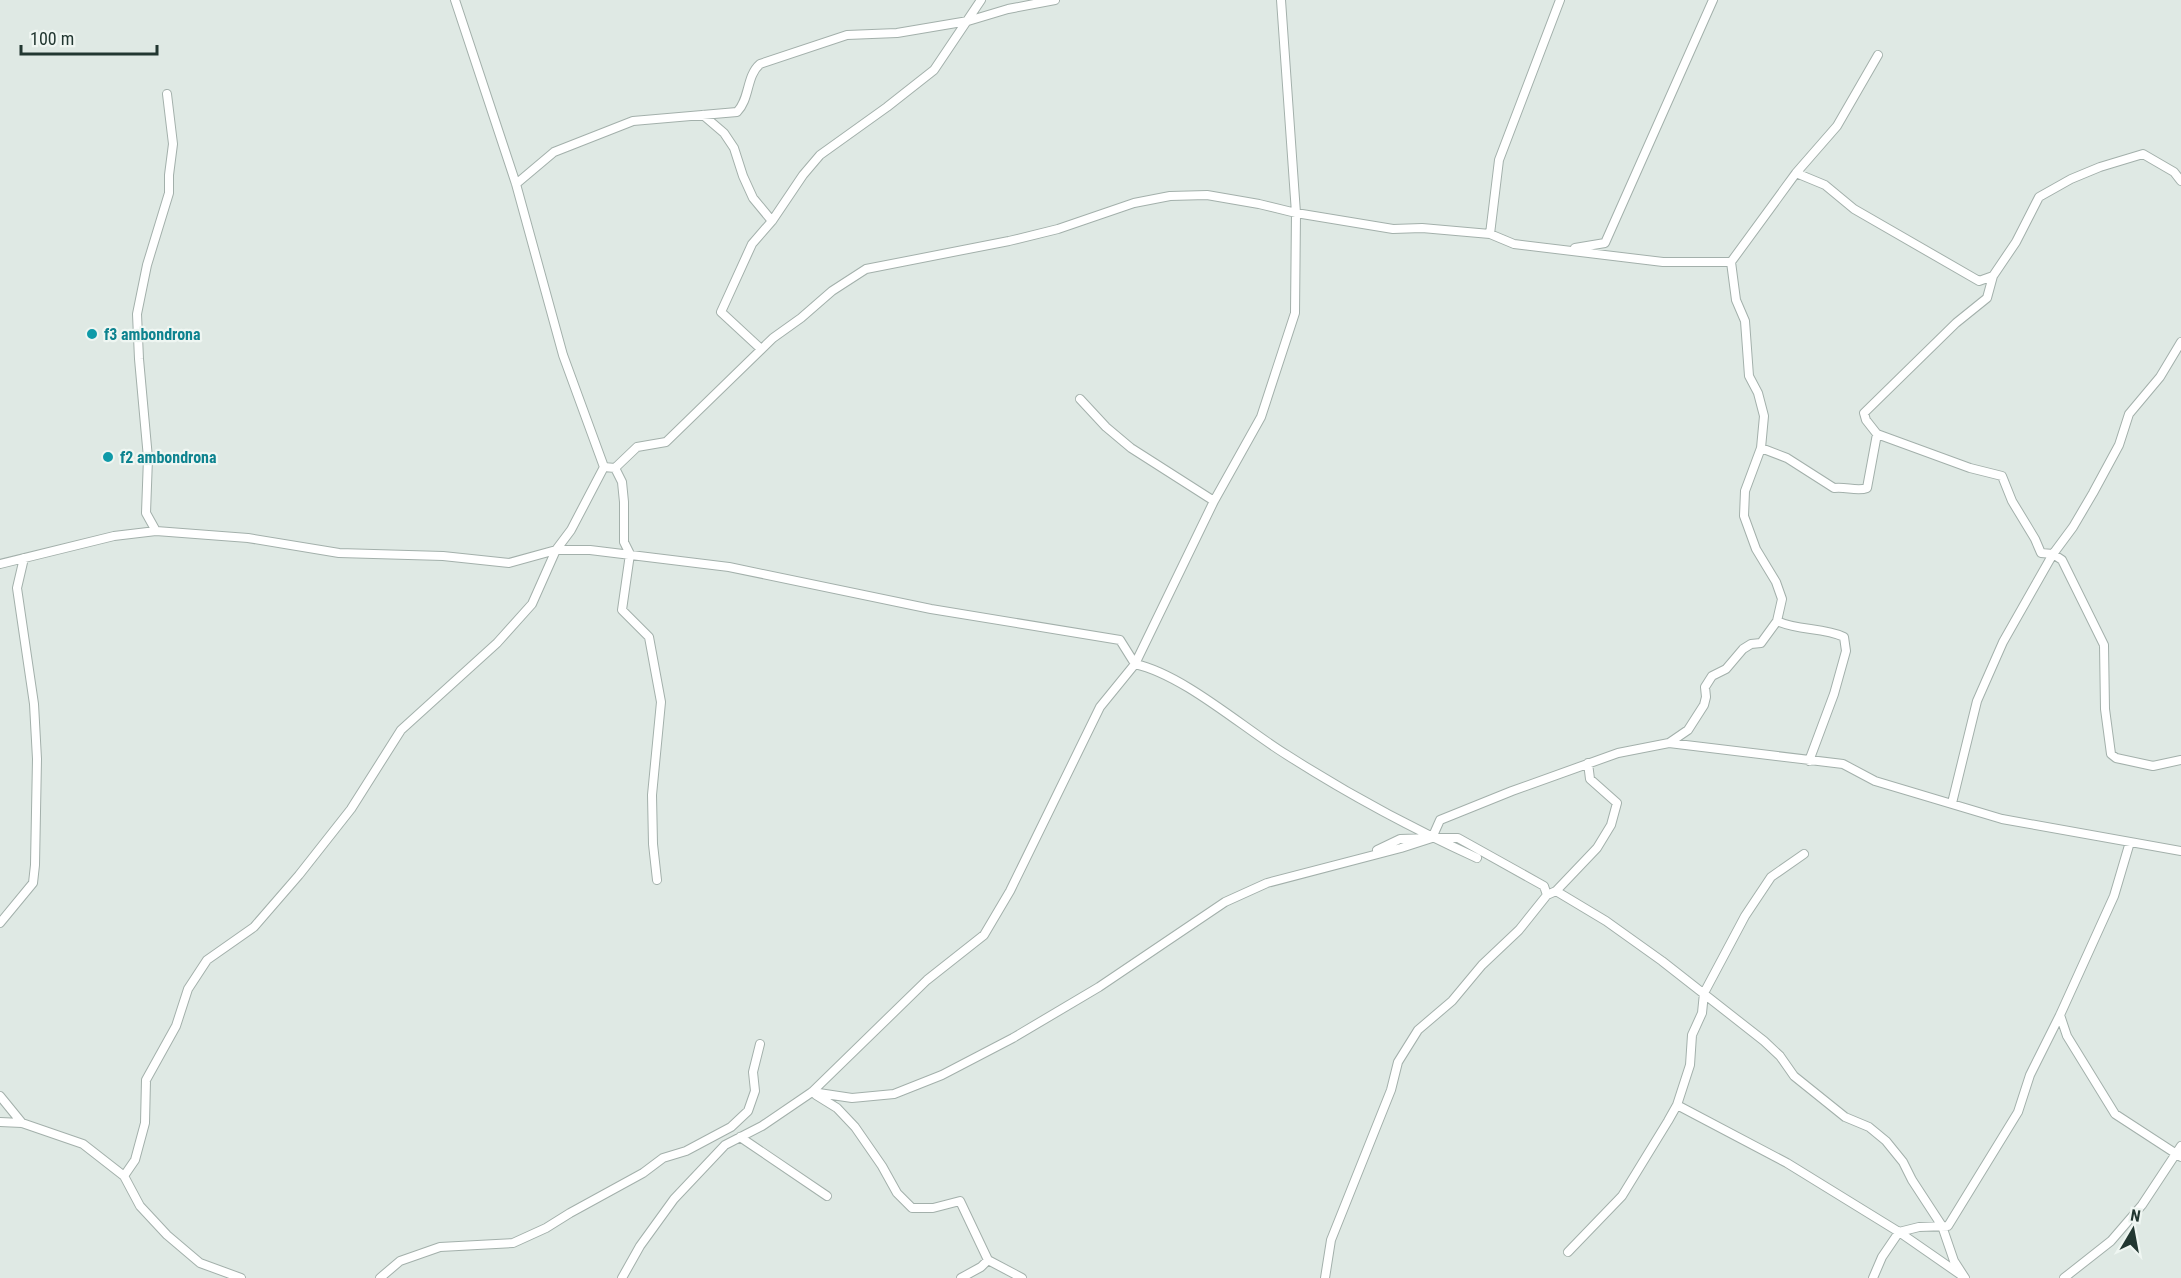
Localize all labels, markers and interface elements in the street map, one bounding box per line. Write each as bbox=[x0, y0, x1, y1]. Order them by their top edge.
scale bar bbox=[21, 18, 158, 56]
text: 100 m bbox=[30, 28, 74, 49]
place label: f3 ambondrona bbox=[104, 325, 201, 344]
marker: f3 ambondrona bbox=[85, 327, 99, 341]
place label: f2 ambondrona bbox=[120, 448, 217, 467]
marker: f2 ambondrona bbox=[101, 450, 115, 464]
north arrow bbox=[2103, 1200, 2163, 1260]
text: N bbox=[2129, 1206, 2142, 1226]

